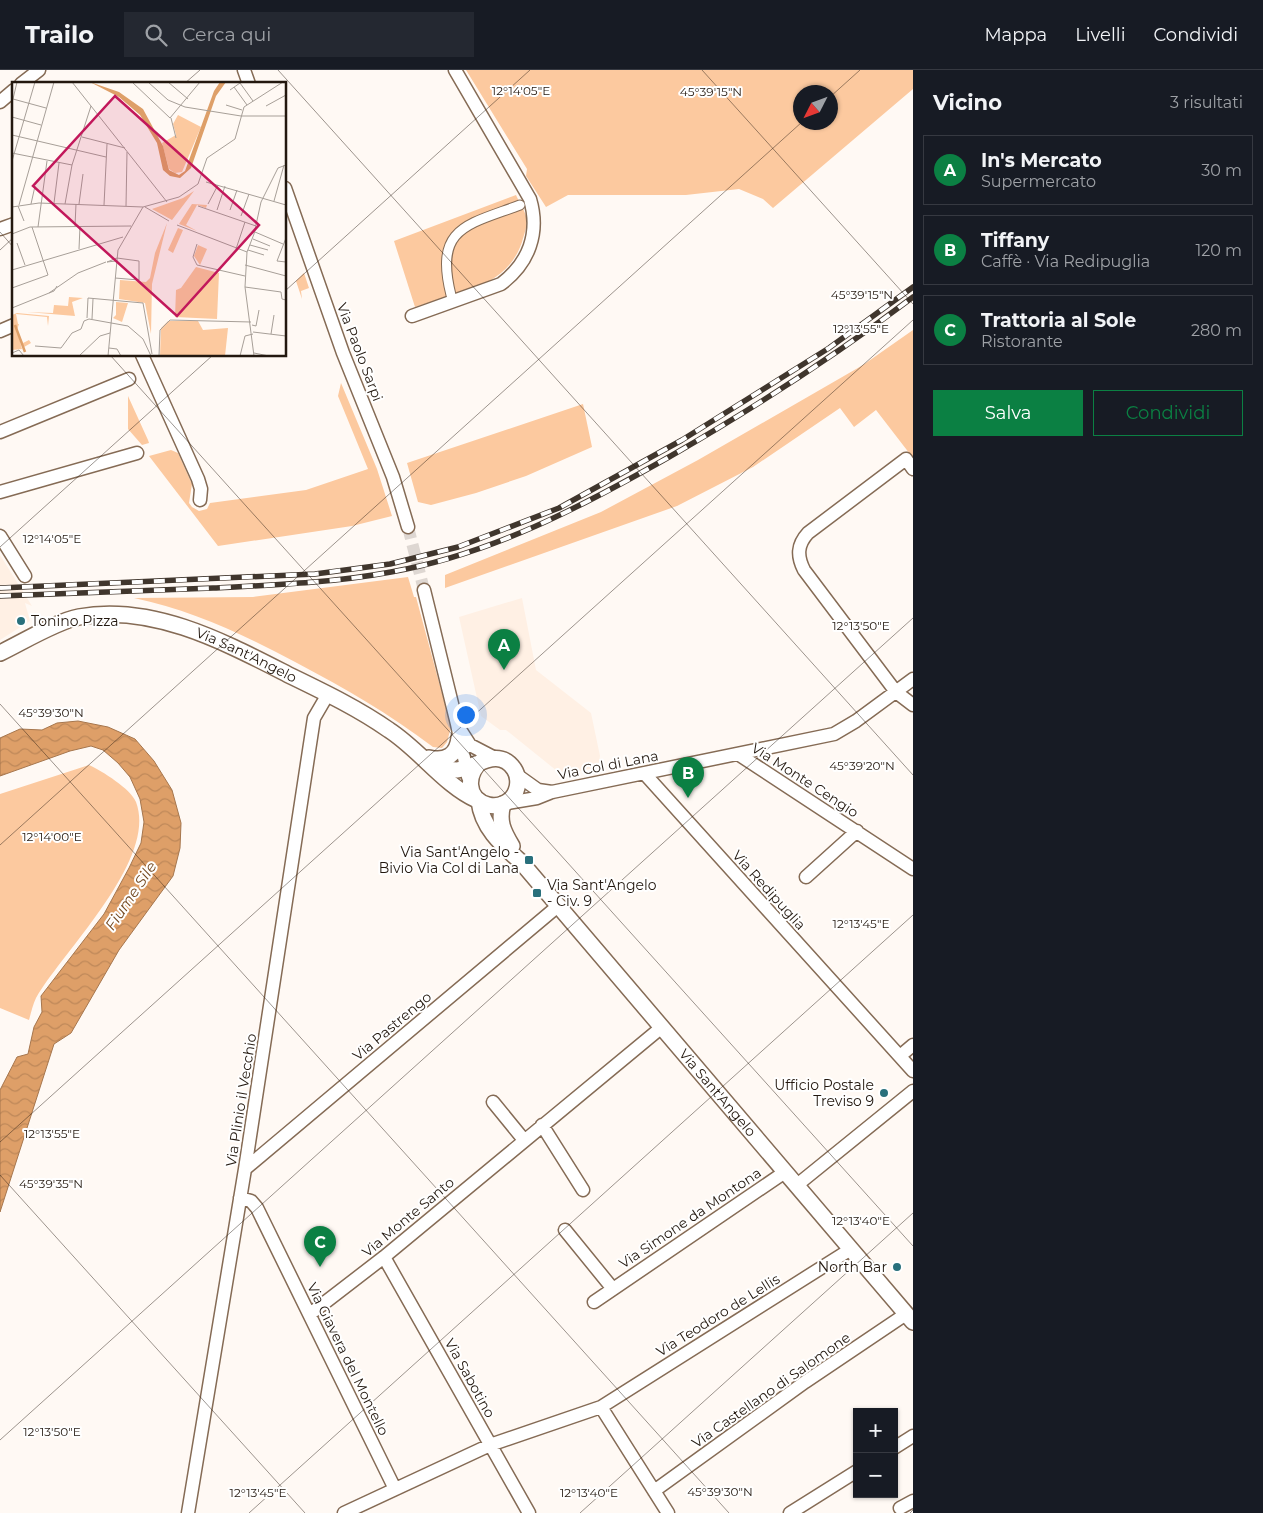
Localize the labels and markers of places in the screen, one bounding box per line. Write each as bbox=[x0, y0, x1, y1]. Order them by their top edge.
place label: Tonino Pizza bbox=[31, 612, 119, 630]
marker: Tonino Pizza bbox=[15, 615, 27, 627]
pin: A bbox=[488, 629, 520, 670]
pin: B bbox=[672, 757, 704, 798]
place label: Via Sant'Angelo - Bivio Via Col di Lana bbox=[379, 843, 519, 877]
marker: Via Sant'Angelo - Bivio Via Col di Lana bbox=[523, 854, 535, 866]
place label: Via Sant'Angelo - Civ. 9 bbox=[547, 876, 657, 910]
marker: Via Sant'Angelo - Civ. 9 bbox=[531, 887, 543, 899]
place label: Ufficio Postale Treviso 9 bbox=[774, 1076, 874, 1110]
marker: Ufficio Postale Treviso 9 bbox=[878, 1087, 890, 1099]
pin: C bbox=[304, 1226, 336, 1267]
place label: North Bar bbox=[818, 1258, 887, 1276]
marker: North Bar bbox=[891, 1261, 903, 1273]

